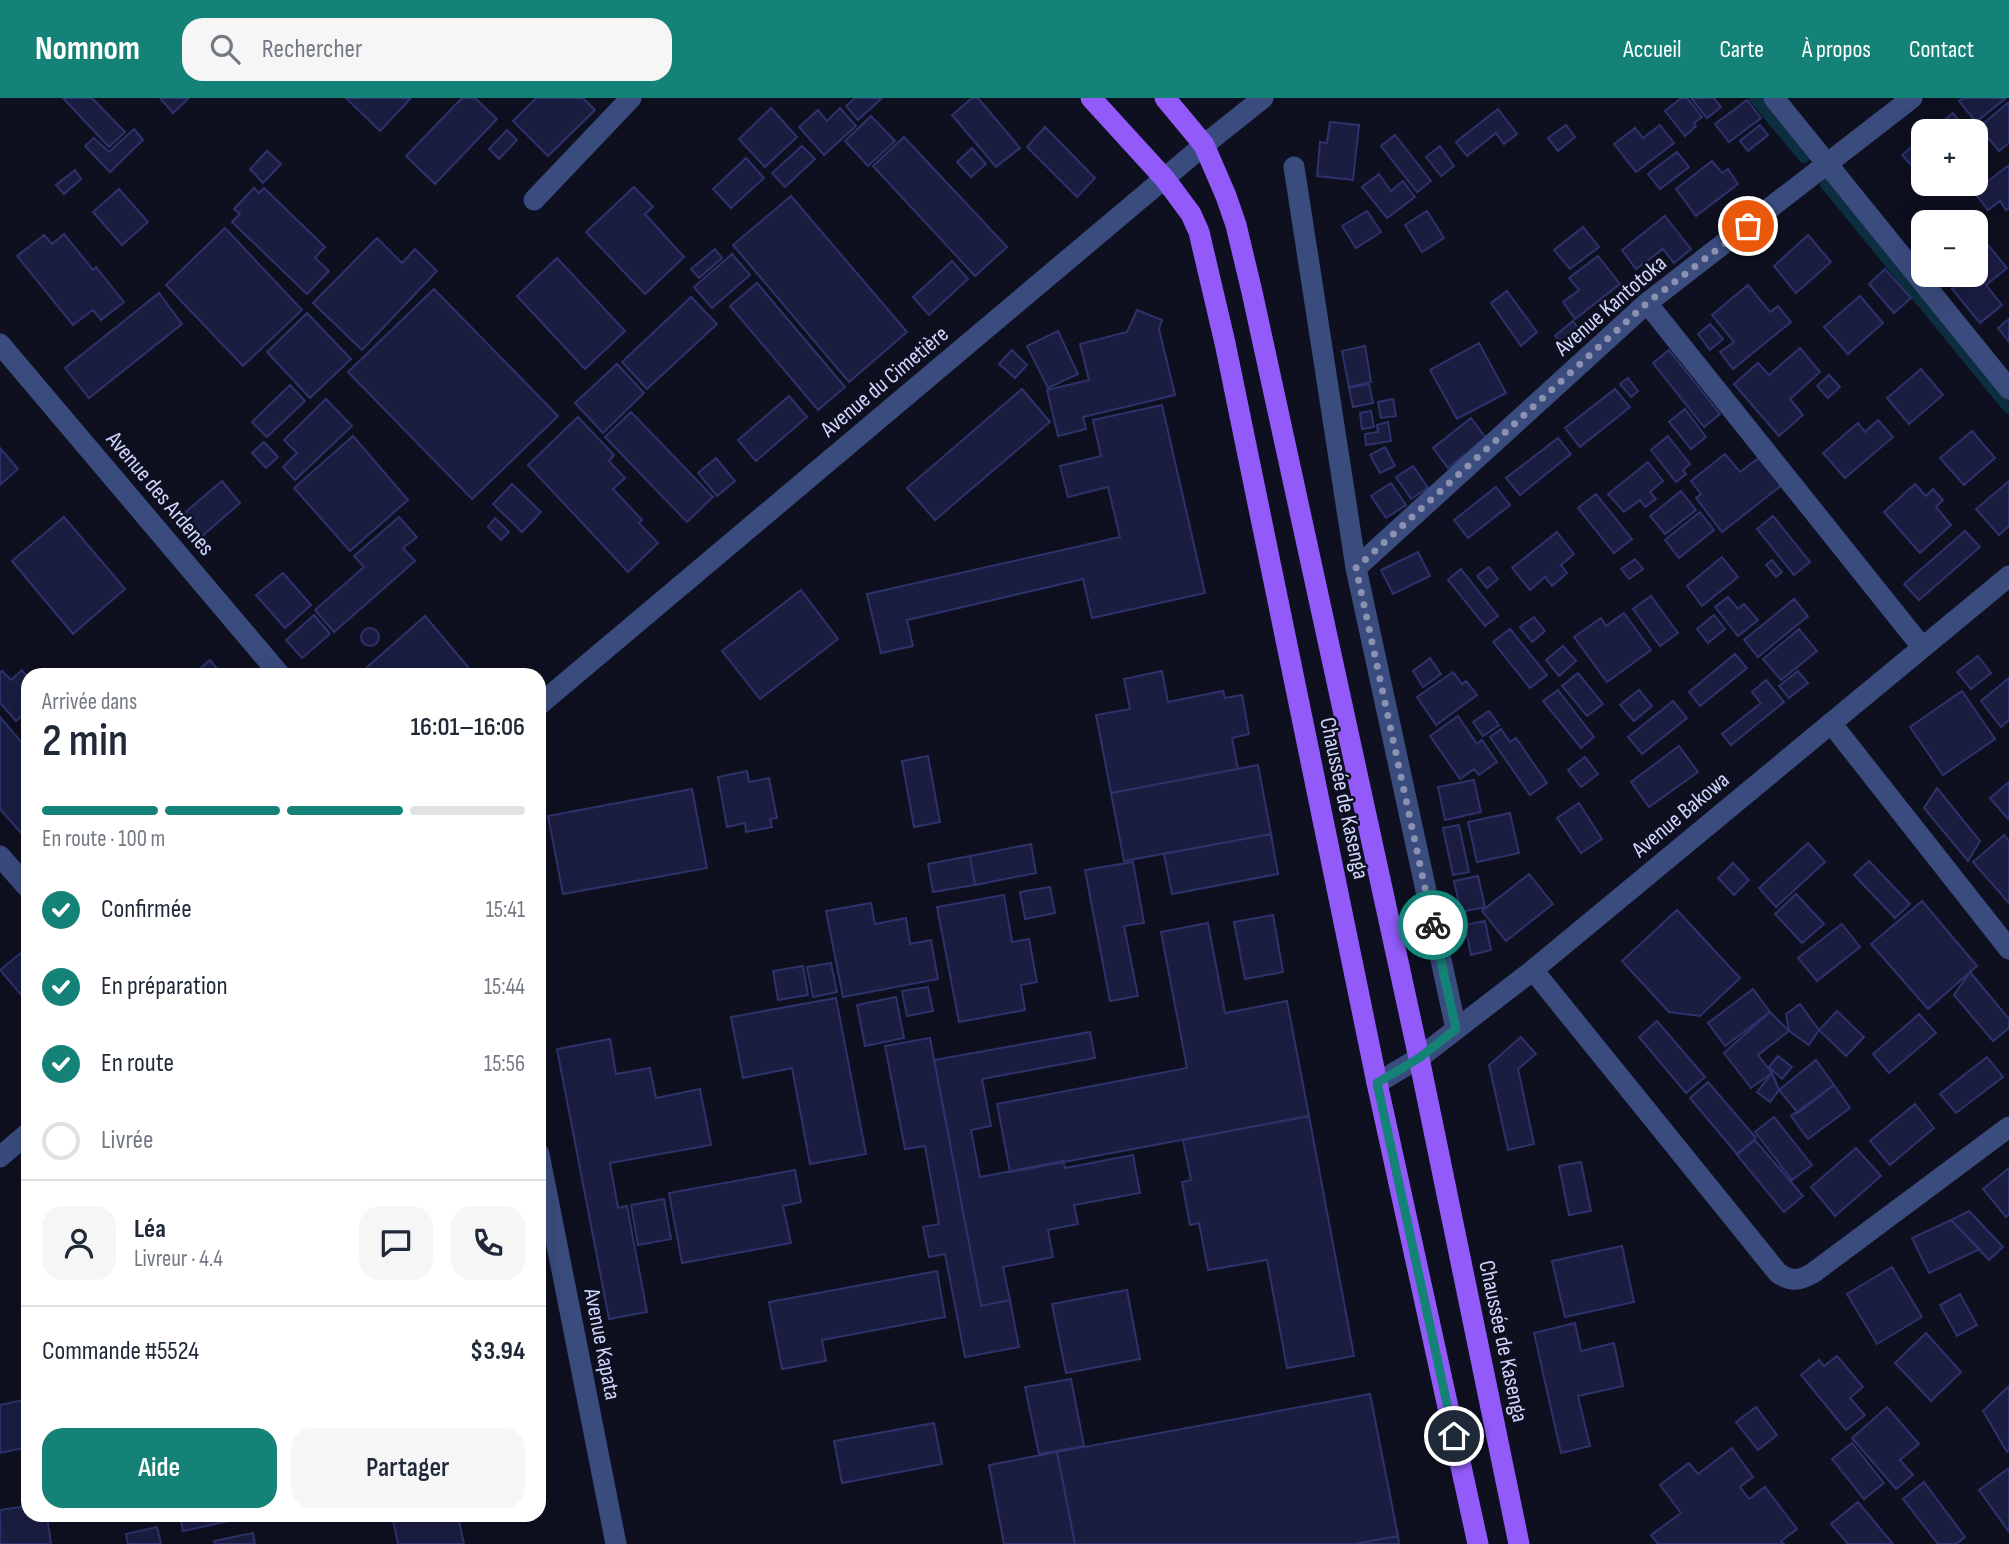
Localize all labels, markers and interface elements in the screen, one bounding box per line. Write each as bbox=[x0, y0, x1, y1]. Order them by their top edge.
search box bbox=[182, 18, 672, 81]
text: Nomnom bbox=[35, 29, 140, 69]
icon: search bbox=[206, 30, 244, 68]
text: Rechercher bbox=[262, 34, 362, 65]
text: Accueil bbox=[1623, 35, 1682, 64]
text: Carte bbox=[1720, 35, 1764, 64]
text: À propos bbox=[1802, 35, 1871, 64]
text: Contact bbox=[1909, 35, 1974, 64]
map controls bbox=[1911, 119, 1988, 287]
button: + bbox=[1911, 119, 1988, 196]
pin bbox=[1718, 196, 1778, 256]
icon: bag bbox=[1729, 207, 1767, 245]
button: − bbox=[1911, 210, 1988, 287]
street label: Avenue Kantotoka bbox=[1548, 249, 1672, 363]
street label: Avenue du Cimetière bbox=[814, 320, 954, 444]
street label: Avenue des Ardenes bbox=[100, 425, 220, 561]
text: Arrivée dans bbox=[42, 688, 137, 716]
text: 16:01–16:06 bbox=[410, 712, 525, 743]
text: 2 min bbox=[42, 714, 128, 769]
street label: Chaussée de Kasenga bbox=[1313, 715, 1375, 882]
street label: Avenue Bakowa bbox=[1626, 766, 1735, 864]
text: En route · 100 m bbox=[42, 825, 165, 853]
courier bbox=[1398, 890, 1468, 960]
icon: check bbox=[42, 891, 80, 929]
text: Confirmée bbox=[101, 894, 192, 925]
text: 15:41 bbox=[486, 896, 525, 924]
icon: bike bbox=[1414, 906, 1452, 944]
icon: check bbox=[42, 968, 80, 1006]
text: En préparation bbox=[101, 971, 228, 1002]
text: 15:44 bbox=[484, 973, 525, 1001]
icon: check bbox=[42, 1045, 80, 1083]
text: En route bbox=[101, 1048, 174, 1079]
text: 15:56 bbox=[484, 1050, 525, 1078]
text: Livrée bbox=[101, 1125, 153, 1156]
button: person bbox=[42, 1206, 116, 1280]
button: chat bbox=[359, 1206, 433, 1280]
button: phone bbox=[451, 1206, 525, 1280]
text: Léa bbox=[134, 1214, 166, 1245]
text: Livreur · 4.4 bbox=[134, 1245, 223, 1273]
street label: Chaussée de Kasenga bbox=[1472, 1258, 1534, 1425]
street label: Avenue Kapata bbox=[577, 1285, 627, 1402]
text: Commande #5524 bbox=[42, 1336, 199, 1367]
text: $3.94 bbox=[470, 1336, 525, 1367]
pin bbox=[1424, 1406, 1484, 1466]
icon: home bbox=[1435, 1417, 1473, 1455]
button: Aide bbox=[42, 1428, 277, 1508]
button: Partager bbox=[291, 1428, 525, 1508]

